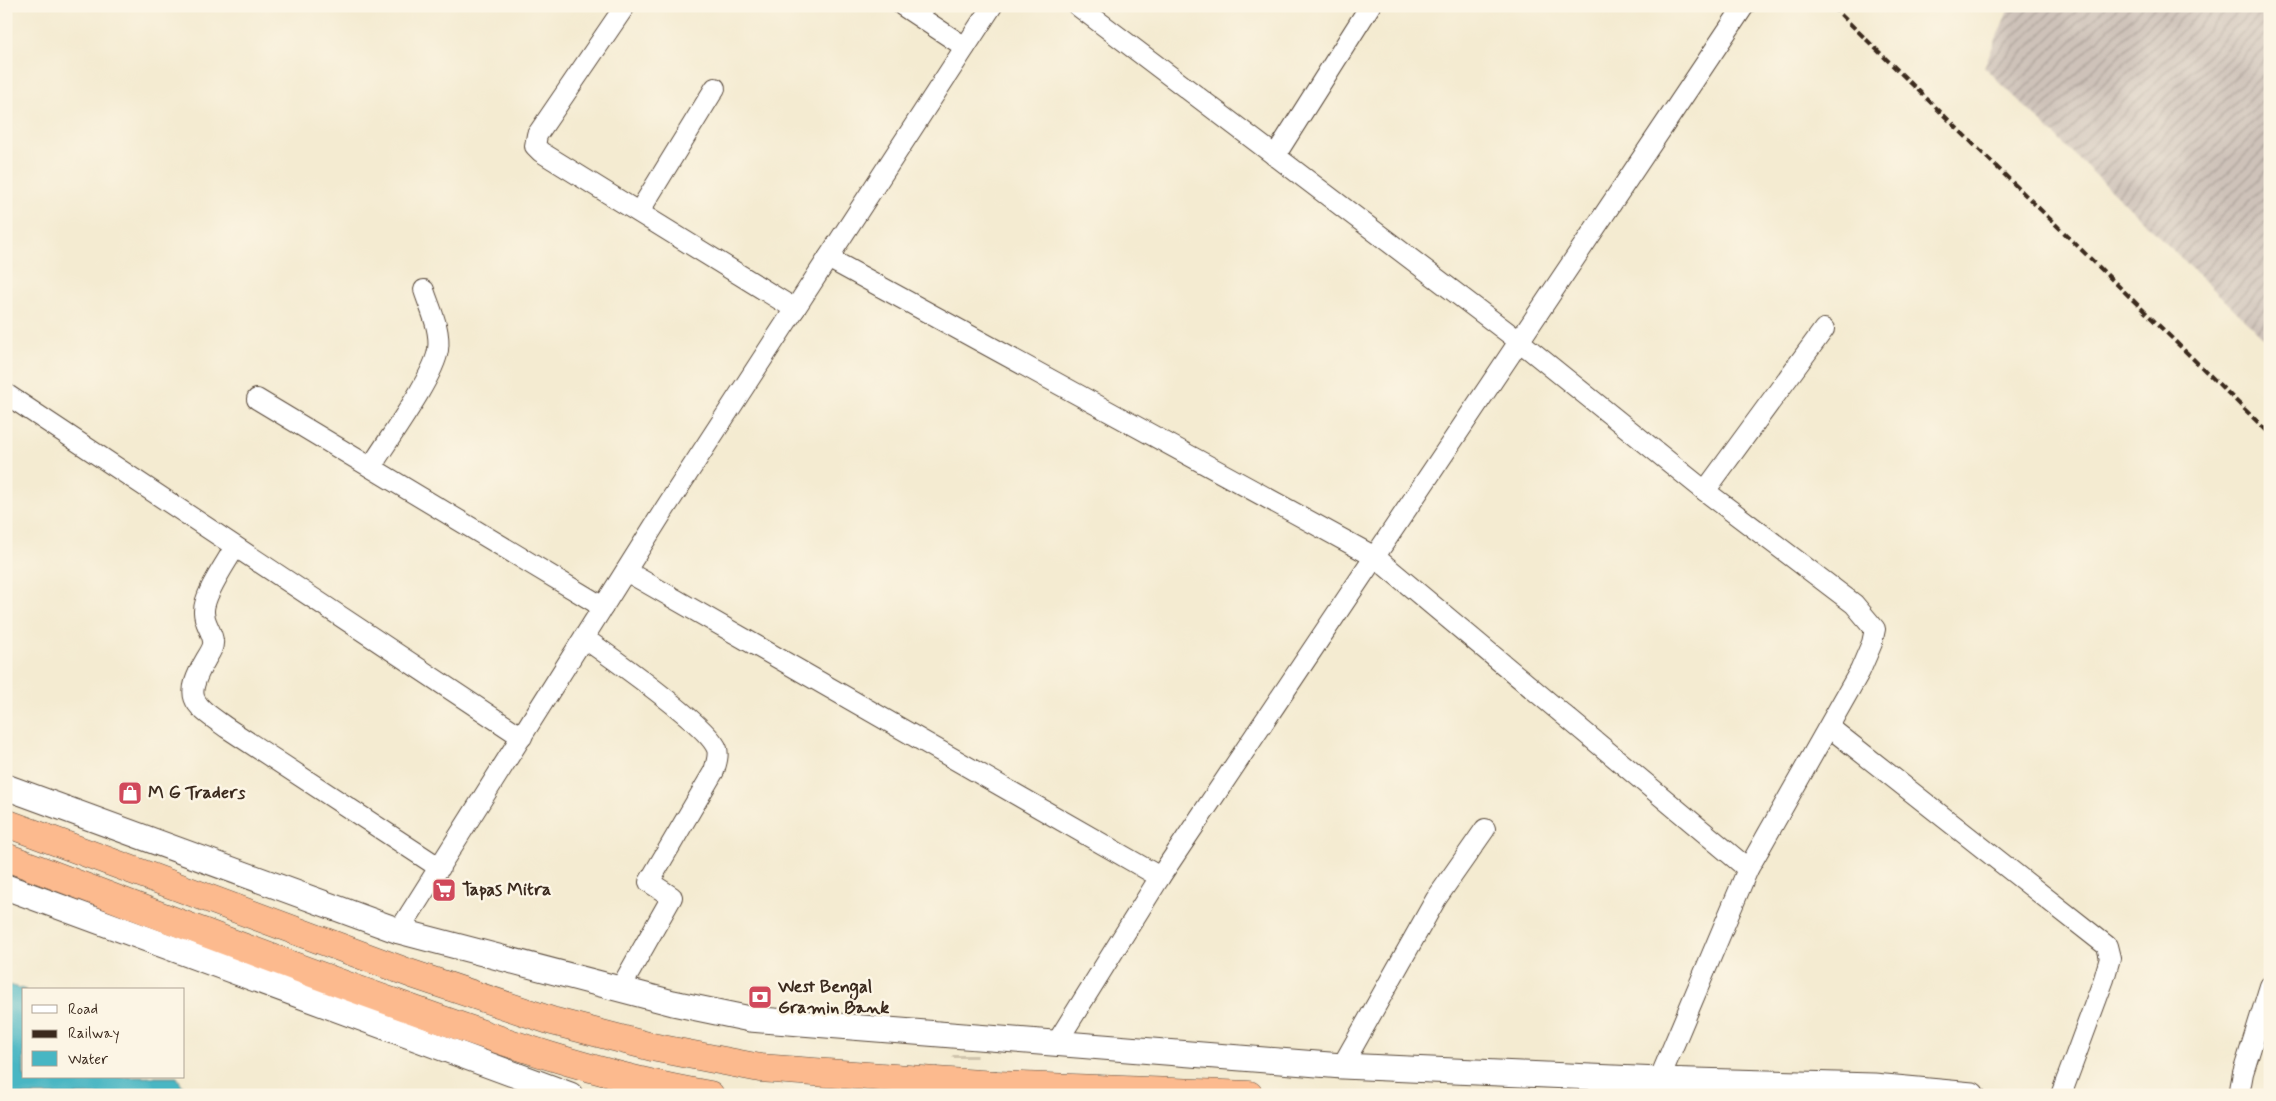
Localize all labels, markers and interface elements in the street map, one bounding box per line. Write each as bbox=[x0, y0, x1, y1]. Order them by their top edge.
shop icon: M G Traders bbox=[117, 780, 143, 806]
place label: M G Traders bbox=[148, 781, 245, 805]
supermarket icon: Tapas Mitra bbox=[431, 877, 457, 903]
place label: Tapas Mitra bbox=[462, 878, 551, 902]
place label: West Bengal Gramin Bank bbox=[777, 975, 889, 1020]
bank icon: West Bengal Gramin Bank bbox=[747, 984, 773, 1010]
legend bbox=[22, 988, 185, 1078]
text: Road bbox=[68, 1000, 98, 1020]
text: Railway bbox=[68, 1024, 120, 1044]
text: Water bbox=[68, 1050, 108, 1070]

